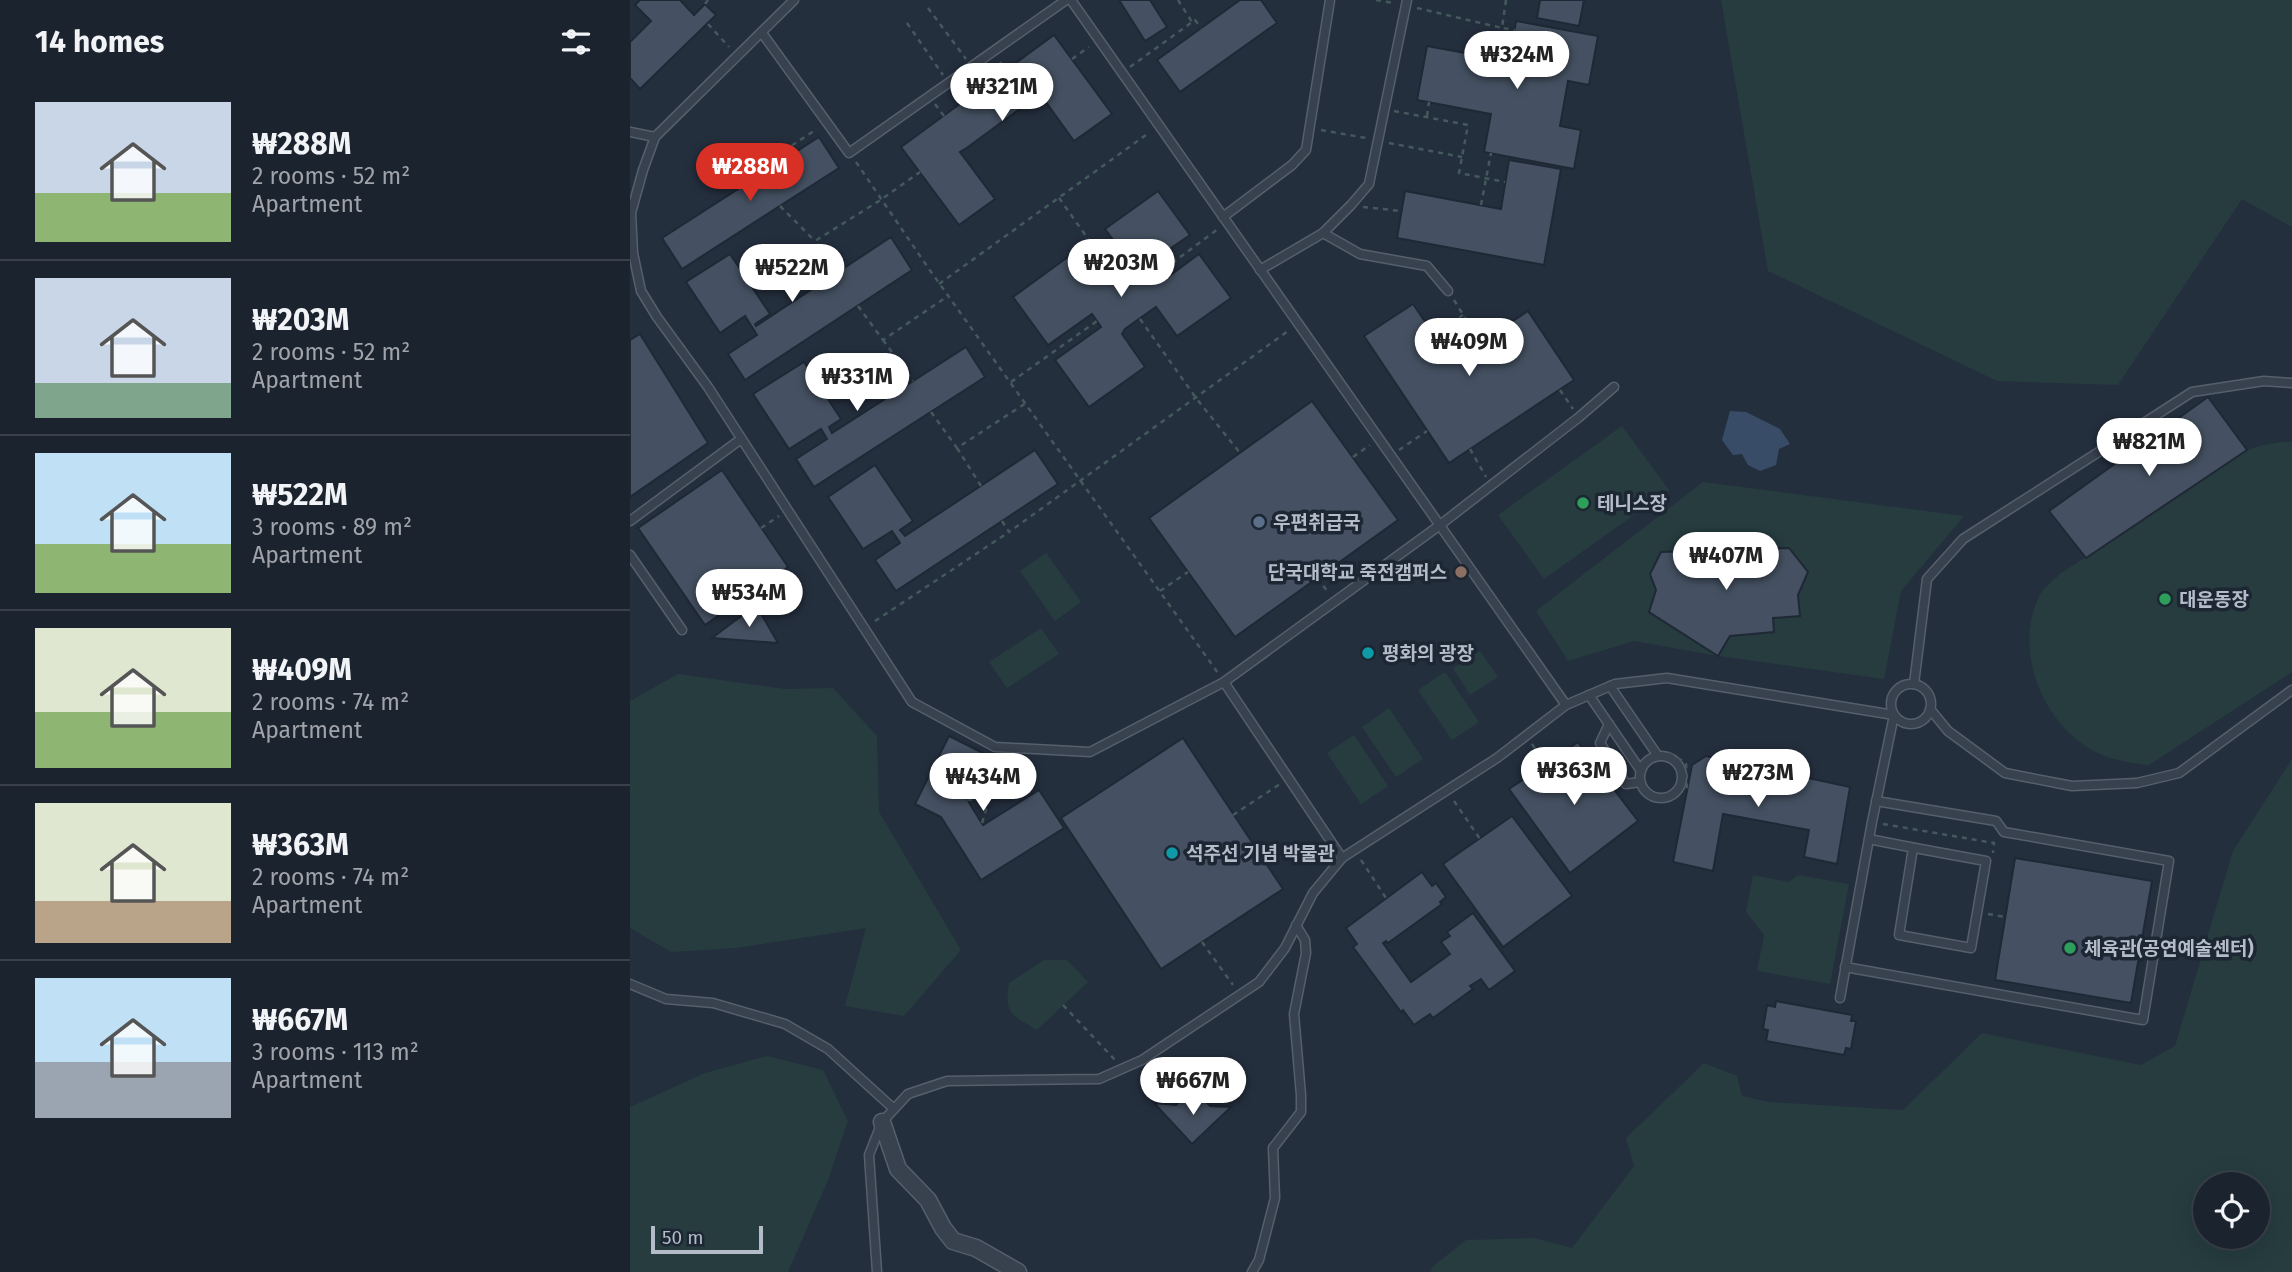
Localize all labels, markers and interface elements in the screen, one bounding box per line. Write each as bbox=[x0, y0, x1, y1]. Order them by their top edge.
icon: filters bbox=[557, 23, 595, 61]
text: 14 homes bbox=[35, 24, 164, 60]
pin: ₩324M bbox=[1468, 32, 1566, 91]
text: ₩324M bbox=[1480, 40, 1554, 68]
pin: ₩321M bbox=[953, 64, 1051, 123]
text: ₩321M bbox=[966, 72, 1038, 100]
text: ₩288M bbox=[252, 126, 351, 162]
icon: home bbox=[91, 130, 175, 214]
pin: ₩288M bbox=[701, 144, 799, 203]
text: ₩288M bbox=[712, 152, 788, 180]
text: 2 rooms · 52 m² bbox=[252, 162, 410, 190]
text: Apartment bbox=[252, 190, 362, 218]
pin: ₩203M bbox=[1072, 240, 1170, 299]
pin: ₩522M bbox=[743, 244, 841, 304]
text: ₩203M bbox=[1084, 248, 1158, 276]
text: ₩522M bbox=[755, 253, 829, 281]
text: ₩203M bbox=[252, 302, 349, 338]
icon: home bbox=[91, 306, 175, 390]
pin: ₩409M bbox=[1420, 318, 1518, 378]
text: ₩409M bbox=[1431, 327, 1507, 355]
text: 2 rooms · 52 m² bbox=[252, 338, 410, 366]
pin: ₩331M bbox=[808, 354, 906, 413]
text: ₩331M bbox=[821, 362, 893, 390]
text: Apartment bbox=[252, 366, 362, 394]
pin: ₩821M bbox=[2100, 419, 2198, 478]
text: ₩821M bbox=[2113, 427, 2185, 455]
text: ₩522M bbox=[252, 477, 348, 513]
icon: home bbox=[91, 481, 175, 565]
place label: 테니스장 bbox=[1597, 492, 1667, 515]
marker: 테니스장 bbox=[1575, 495, 1591, 511]
place label: 우편취급국 bbox=[1273, 511, 1360, 534]
text: 3 rooms · 89 m² bbox=[252, 513, 412, 541]
marker: 우편취급국 bbox=[1251, 514, 1267, 530]
pin: ₩407M bbox=[1677, 532, 1775, 592]
text: Apartment bbox=[252, 541, 362, 569]
text: ₩407M bbox=[1689, 541, 1763, 569]
place label: 단국대학교 죽전캠퍼스 bbox=[1268, 561, 1447, 584]
marker: 단국대학교 죽전캠퍼스 bbox=[1453, 564, 1469, 580]
pin: ₩534M bbox=[700, 570, 798, 629]
text: ₩534M bbox=[712, 578, 786, 606]
place label: 대운동장 bbox=[2179, 588, 2249, 611]
marker: 대운동장 bbox=[2157, 591, 2173, 607]
place label: 평화의 광장 bbox=[1382, 642, 1474, 665]
marker: 평화의 광장 bbox=[1360, 645, 1376, 661]
text: ₩409M bbox=[252, 652, 352, 688]
icon: home bbox=[91, 656, 175, 740]
text: 2 rooms · 74 m² bbox=[252, 688, 409, 716]
text: Apartment bbox=[252, 716, 362, 744]
pin: ₩363M bbox=[1525, 748, 1623, 807]
pin: ₩273M bbox=[1709, 750, 1807, 809]
pin: ₩434M bbox=[934, 754, 1032, 813]
text: ₩363M bbox=[1537, 756, 1611, 784]
text: ₩273M bbox=[1722, 758, 1794, 786]
text: ₩434M bbox=[945, 762, 1021, 790]
text: ₩363M bbox=[252, 827, 349, 863]
icon: home bbox=[91, 831, 175, 915]
place label: 석주선 기념 박물관 bbox=[1186, 842, 1335, 865]
marker: 석주선 기념 박물관 bbox=[1164, 845, 1180, 861]
text: 2 rooms · 74 m² bbox=[252, 863, 409, 891]
text: Apartment bbox=[252, 891, 362, 919]
place label: 체육관(공연예술센터) bbox=[2084, 937, 2254, 960]
marker: 체육관(공연예술센터) bbox=[2062, 940, 2078, 956]
text: ₩667M bbox=[252, 1002, 348, 1038]
icon: home bbox=[91, 1006, 175, 1090]
text: 3 rooms · 113 m² bbox=[252, 1038, 419, 1066]
pin: ₩667M bbox=[1144, 1058, 1242, 1117]
text: Apartment bbox=[252, 1066, 362, 1094]
text: ₩667M bbox=[1156, 1066, 1230, 1094]
map controls bbox=[2193, 1172, 2270, 1249]
button: locate bbox=[2193, 1172, 2270, 1249]
scale bar bbox=[651, 1223, 763, 1255]
text: 50 m bbox=[662, 1226, 703, 1249]

